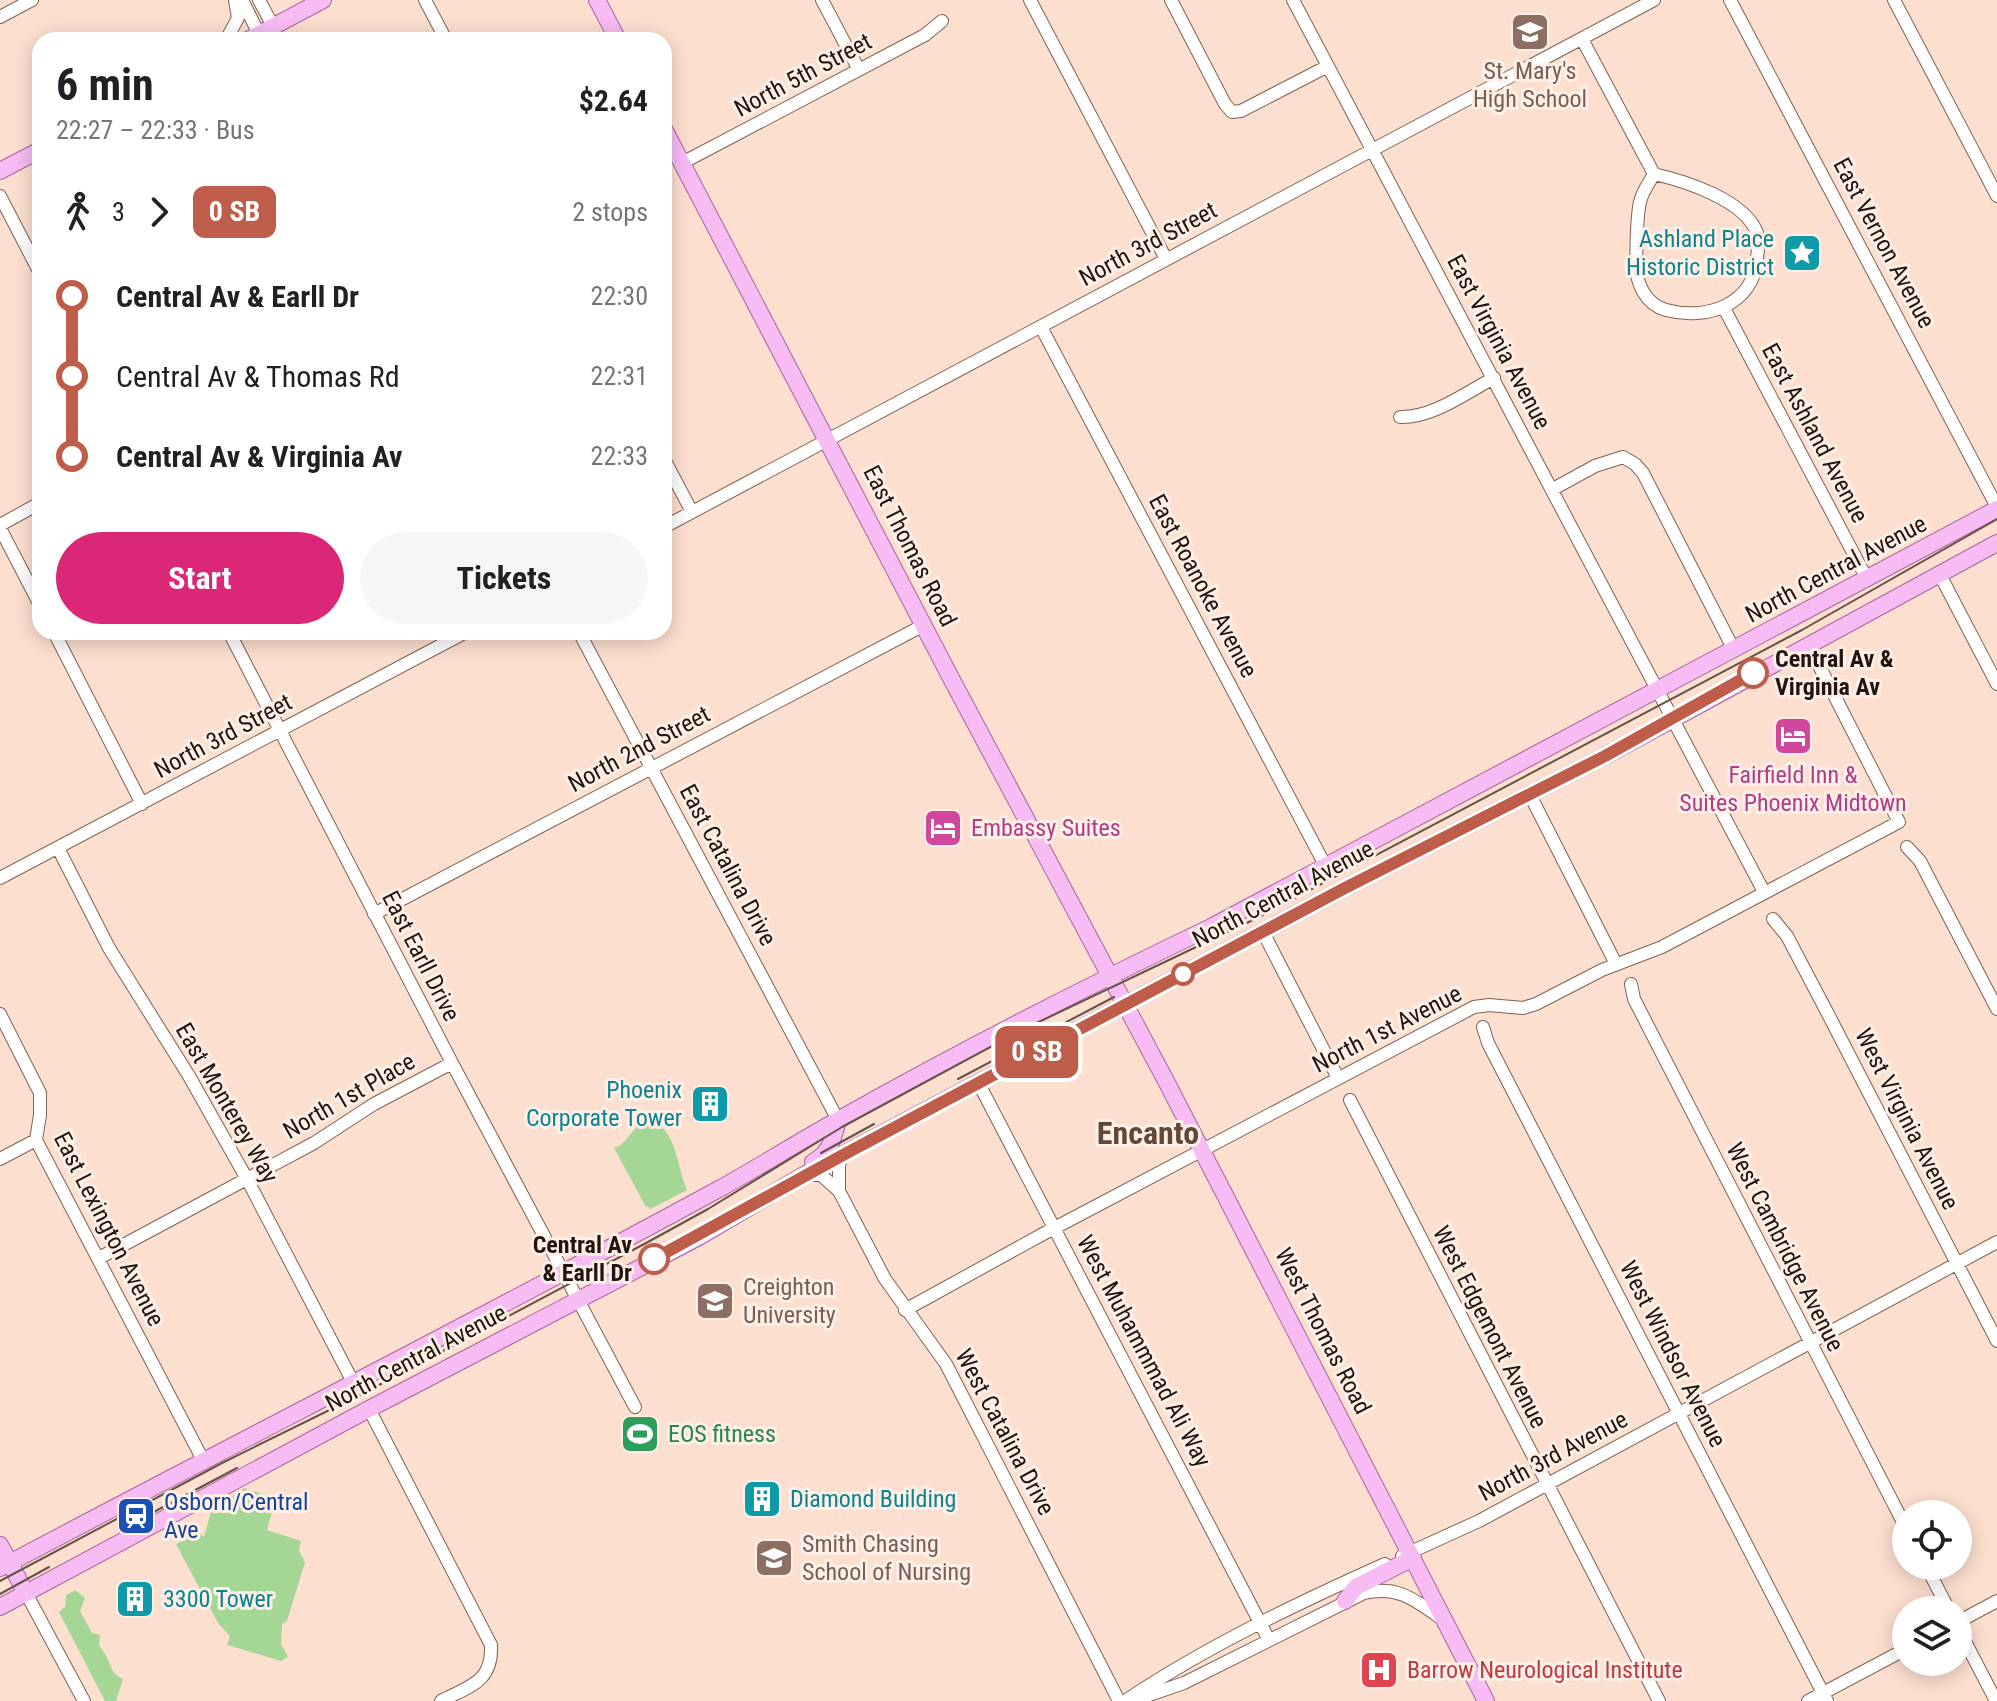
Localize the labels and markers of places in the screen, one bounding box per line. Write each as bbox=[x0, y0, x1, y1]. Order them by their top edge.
school or university icon: St. Mary's High School bbox=[1509, 11, 1551, 53]
place label: St. Mary's High School bbox=[1473, 57, 1587, 113]
place label: Ashland Place Historic District bbox=[1626, 225, 1774, 281]
place icon: Ashland Place Historic District bbox=[1781, 232, 1823, 274]
place label: Central Av & Virginia Av bbox=[1775, 645, 1894, 701]
marker: Central Av & Virginia Av bbox=[1738, 658, 1768, 688]
hotel icon: Fairfield Inn & Suites Phoenix Midtown bbox=[1772, 715, 1814, 757]
place label: Fairfield Inn & Suites Phoenix Midtown bbox=[1679, 761, 1907, 817]
hotel icon: Embassy Suites bbox=[922, 807, 964, 849]
place label: Embassy Suites bbox=[971, 814, 1121, 842]
unlabelled marker bbox=[1172, 963, 1194, 985]
place label: Phoenix Corporate Tower bbox=[526, 1076, 682, 1132]
building icon: Phoenix Corporate Tower bbox=[689, 1083, 731, 1125]
place label: Central Av & Earll Dr bbox=[533, 1231, 632, 1287]
marker: Central Av & Earll Dr bbox=[639, 1244, 669, 1274]
place label: Creighton University bbox=[743, 1273, 836, 1329]
school or university icon: Creighton University bbox=[694, 1280, 736, 1322]
sports icon: EOS fitness bbox=[619, 1413, 661, 1455]
place label: EOS fitness bbox=[668, 1420, 776, 1448]
building icon: Diamond Building bbox=[741, 1478, 783, 1520]
place label: Diamond Building bbox=[790, 1485, 956, 1513]
place label: Osborn/Central Ave bbox=[164, 1488, 309, 1544]
station icon: Osborn/Central Ave bbox=[115, 1495, 157, 1537]
place label: Smith Chasing School of Nursing bbox=[802, 1530, 971, 1586]
school or university icon: Smith Chasing School of Nursing bbox=[753, 1537, 795, 1579]
building icon: 3300 Tower bbox=[114, 1578, 156, 1620]
place label: 3300 Tower bbox=[163, 1585, 273, 1613]
hospital icon: Barrow Neurological Institute bbox=[1358, 1649, 1400, 1691]
place label: Barrow Neurological Institute bbox=[1407, 1656, 1683, 1684]

